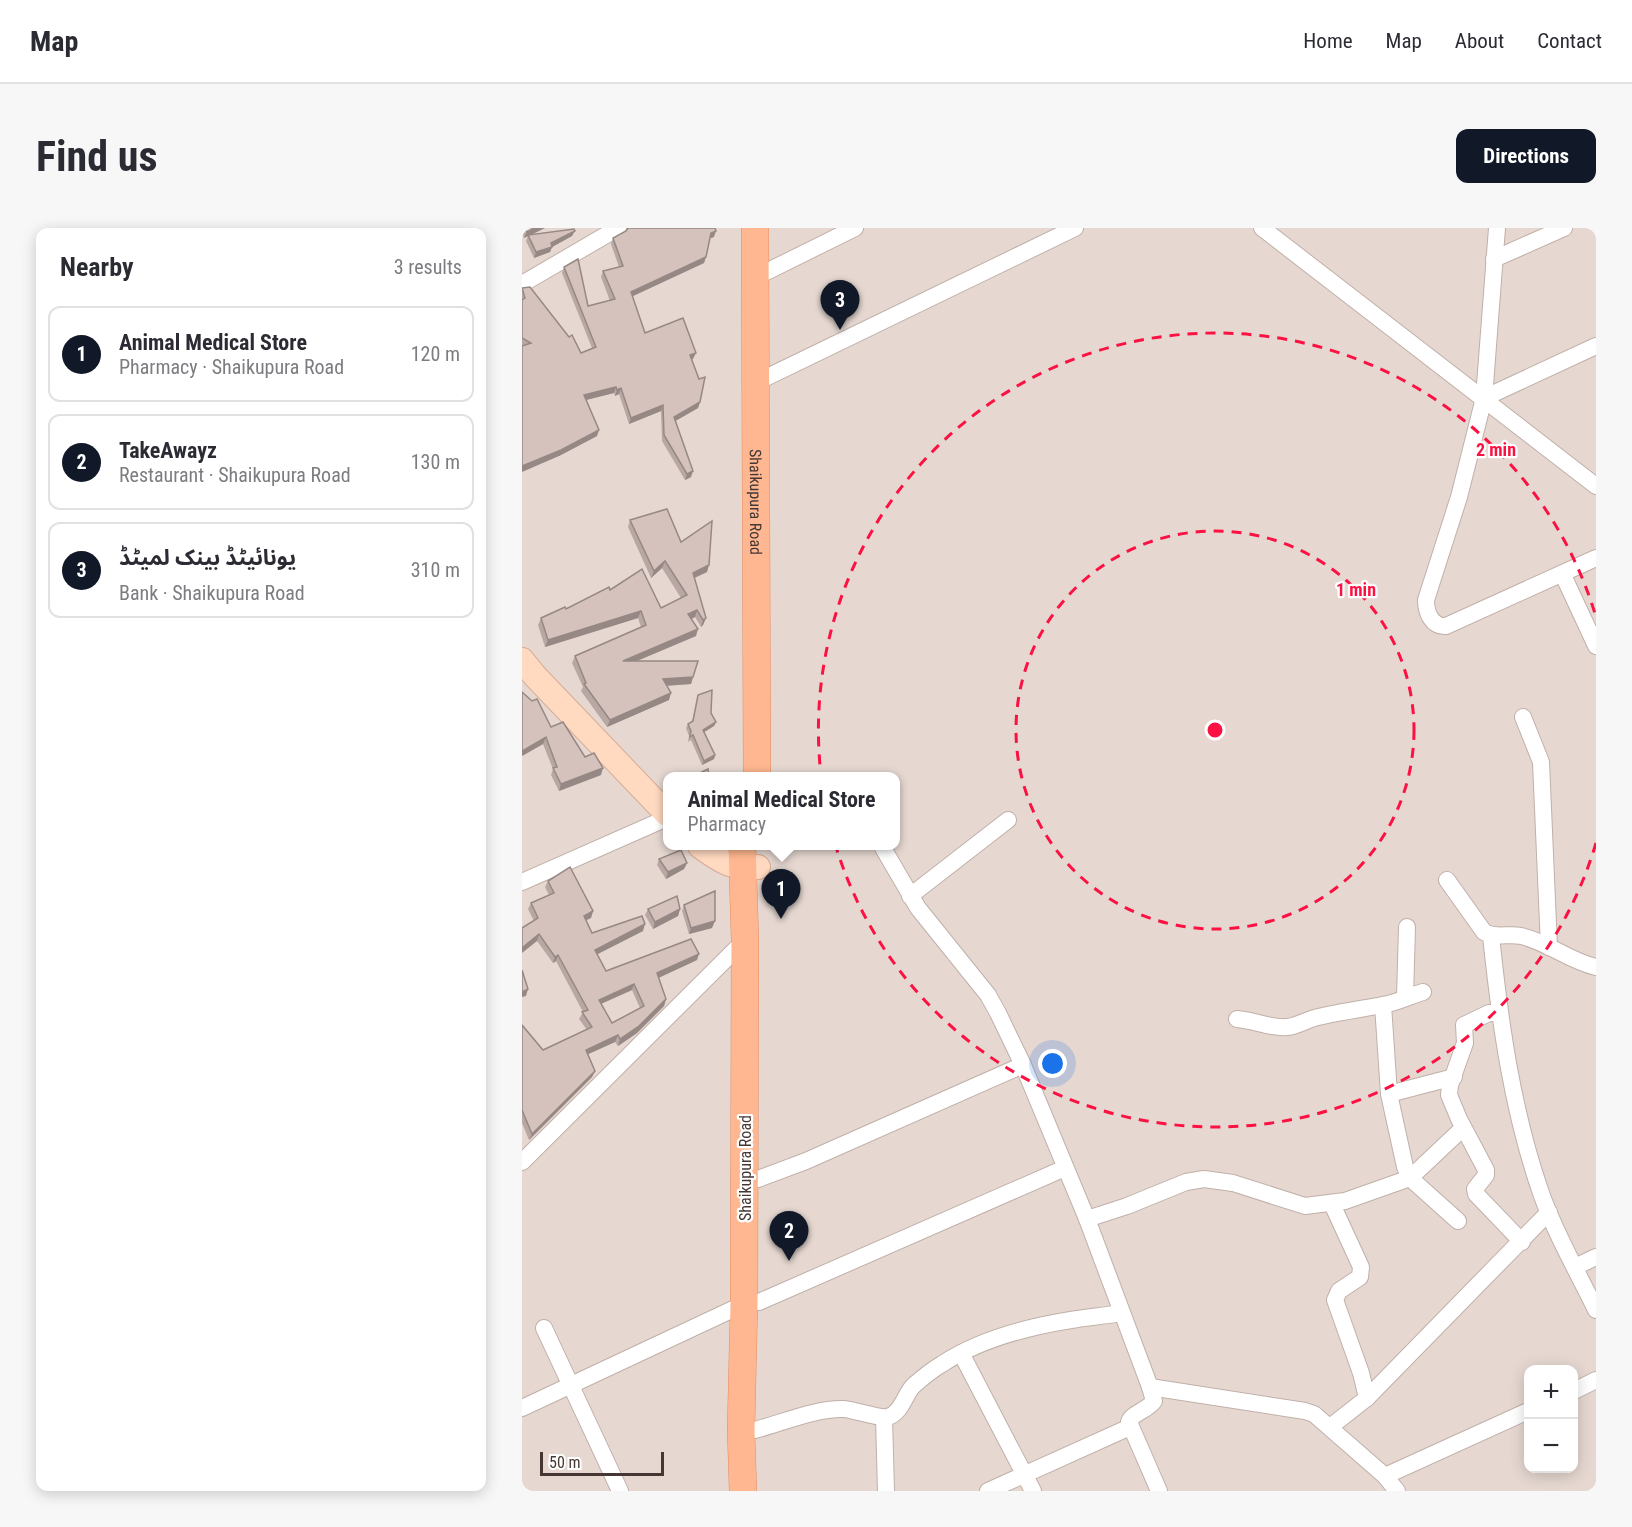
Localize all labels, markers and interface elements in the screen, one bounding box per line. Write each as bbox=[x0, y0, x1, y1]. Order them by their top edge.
text: Map bbox=[30, 25, 78, 58]
text: Home bbox=[1303, 29, 1353, 53]
text: Map bbox=[1386, 29, 1422, 53]
text: About bbox=[1455, 29, 1504, 53]
text: Contact bbox=[1537, 29, 1602, 53]
button: Directions bbox=[1456, 129, 1596, 183]
text: Find us bbox=[36, 132, 157, 181]
text: Nearby bbox=[60, 252, 134, 282]
text: 3 results bbox=[394, 255, 462, 279]
pin: 3 bbox=[820, 280, 860, 330]
text: Animal Medical Store bbox=[119, 330, 307, 355]
text: 1 bbox=[76, 342, 87, 366]
text: 120 m bbox=[411, 342, 460, 366]
text: Pharmacy · Shaikupura Road bbox=[119, 355, 344, 379]
text: TakeAwayz bbox=[119, 438, 217, 463]
text: 2 min bbox=[1476, 439, 1516, 460]
street label: Shaikupura Road bbox=[746, 449, 766, 555]
text: 2 bbox=[76, 450, 87, 474]
text: 130 m bbox=[411, 450, 460, 474]
text: Restaurant · Shaikupura Road bbox=[119, 463, 351, 487]
text: یونائیٹڈ بینک لمیٹڈ bbox=[119, 545, 296, 570]
text: 3 bbox=[76, 558, 87, 582]
text: 310 m bbox=[411, 558, 460, 582]
text: 1 min bbox=[1336, 579, 1376, 600]
text: Bank · Shaikupura Road bbox=[119, 581, 305, 605]
centre of rings bbox=[1205, 720, 1225, 740]
popup bbox=[663, 772, 900, 850]
text: Animal Medical Store bbox=[688, 787, 875, 812]
text: Pharmacy bbox=[688, 812, 766, 836]
pin: 1 bbox=[762, 870, 800, 919]
your location bbox=[1038, 1049, 1067, 1078]
street label: Shaikupura Road bbox=[736, 1115, 755, 1221]
pin: 2 bbox=[770, 1212, 808, 1261]
map controls bbox=[1524, 1365, 1578, 1473]
button: + bbox=[1524, 1365, 1578, 1419]
button: − bbox=[1524, 1419, 1578, 1473]
scale bar bbox=[540, 1449, 664, 1476]
text: 50 m bbox=[549, 1453, 581, 1472]

